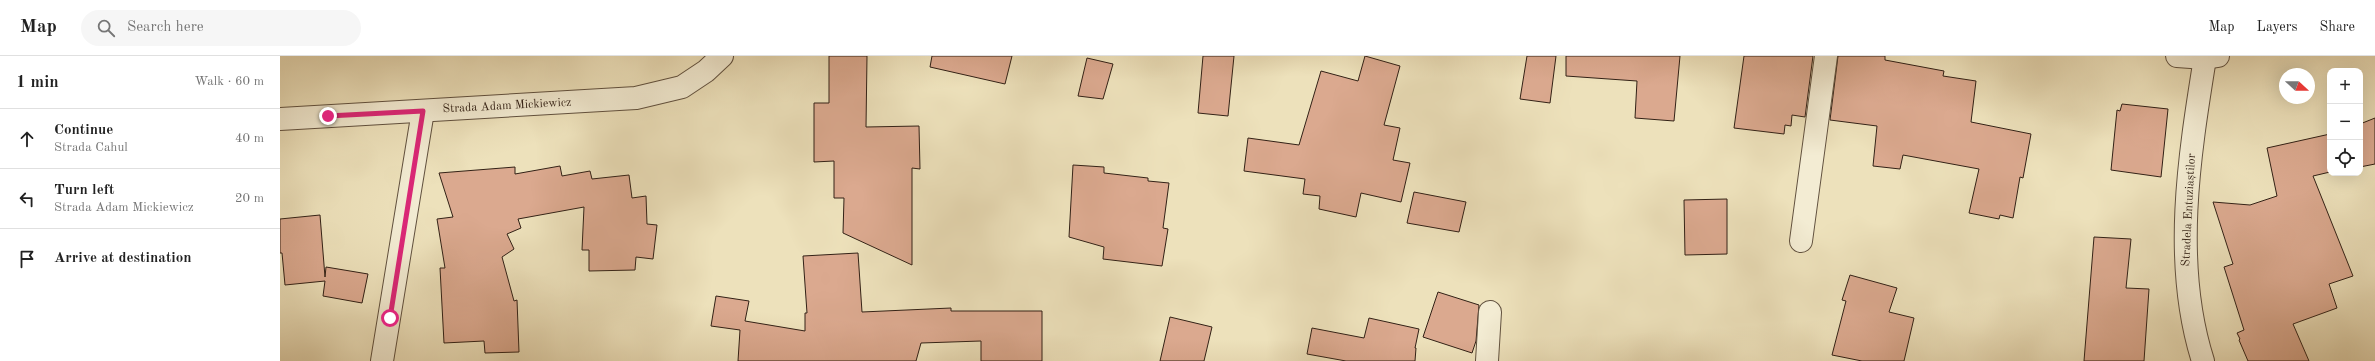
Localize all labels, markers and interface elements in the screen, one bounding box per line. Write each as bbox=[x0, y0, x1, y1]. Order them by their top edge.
search box bbox=[81, 10, 361, 46]
icon: search bbox=[95, 17, 117, 39]
text: Map bbox=[20, 18, 57, 37]
text: Search here bbox=[127, 20, 204, 35]
text: Map bbox=[2209, 20, 2235, 34]
text: Layers bbox=[2257, 20, 2298, 34]
text: Share bbox=[2320, 20, 2355, 34]
north arrow bbox=[2279, 68, 2315, 104]
map controls bbox=[2327, 68, 2363, 176]
button: + bbox=[2327, 68, 2363, 104]
text: 1 min bbox=[16, 74, 59, 91]
text: Walk · 60 m bbox=[195, 75, 264, 88]
street label: Strada Adam Mickiewicz bbox=[442, 97, 572, 115]
button: − bbox=[2327, 104, 2363, 140]
route end bbox=[319, 107, 337, 125]
text: Continue bbox=[54, 123, 113, 138]
icon: ahead bbox=[16, 128, 38, 150]
text: 40 m bbox=[235, 132, 264, 145]
button: locate bbox=[2327, 140, 2363, 176]
text: Strada Cahul bbox=[54, 141, 128, 154]
street label: Stradela Entuziaștilor bbox=[2180, 153, 2198, 267]
text: Turn left bbox=[54, 183, 114, 198]
icon: left bbox=[16, 188, 38, 210]
text: 20 m bbox=[235, 192, 264, 205]
text: Strada Adam Mickiewicz bbox=[54, 201, 194, 214]
icon: arrive bbox=[16, 248, 38, 270]
text: Arrive at destination bbox=[54, 251, 192, 266]
route start bbox=[381, 309, 399, 327]

